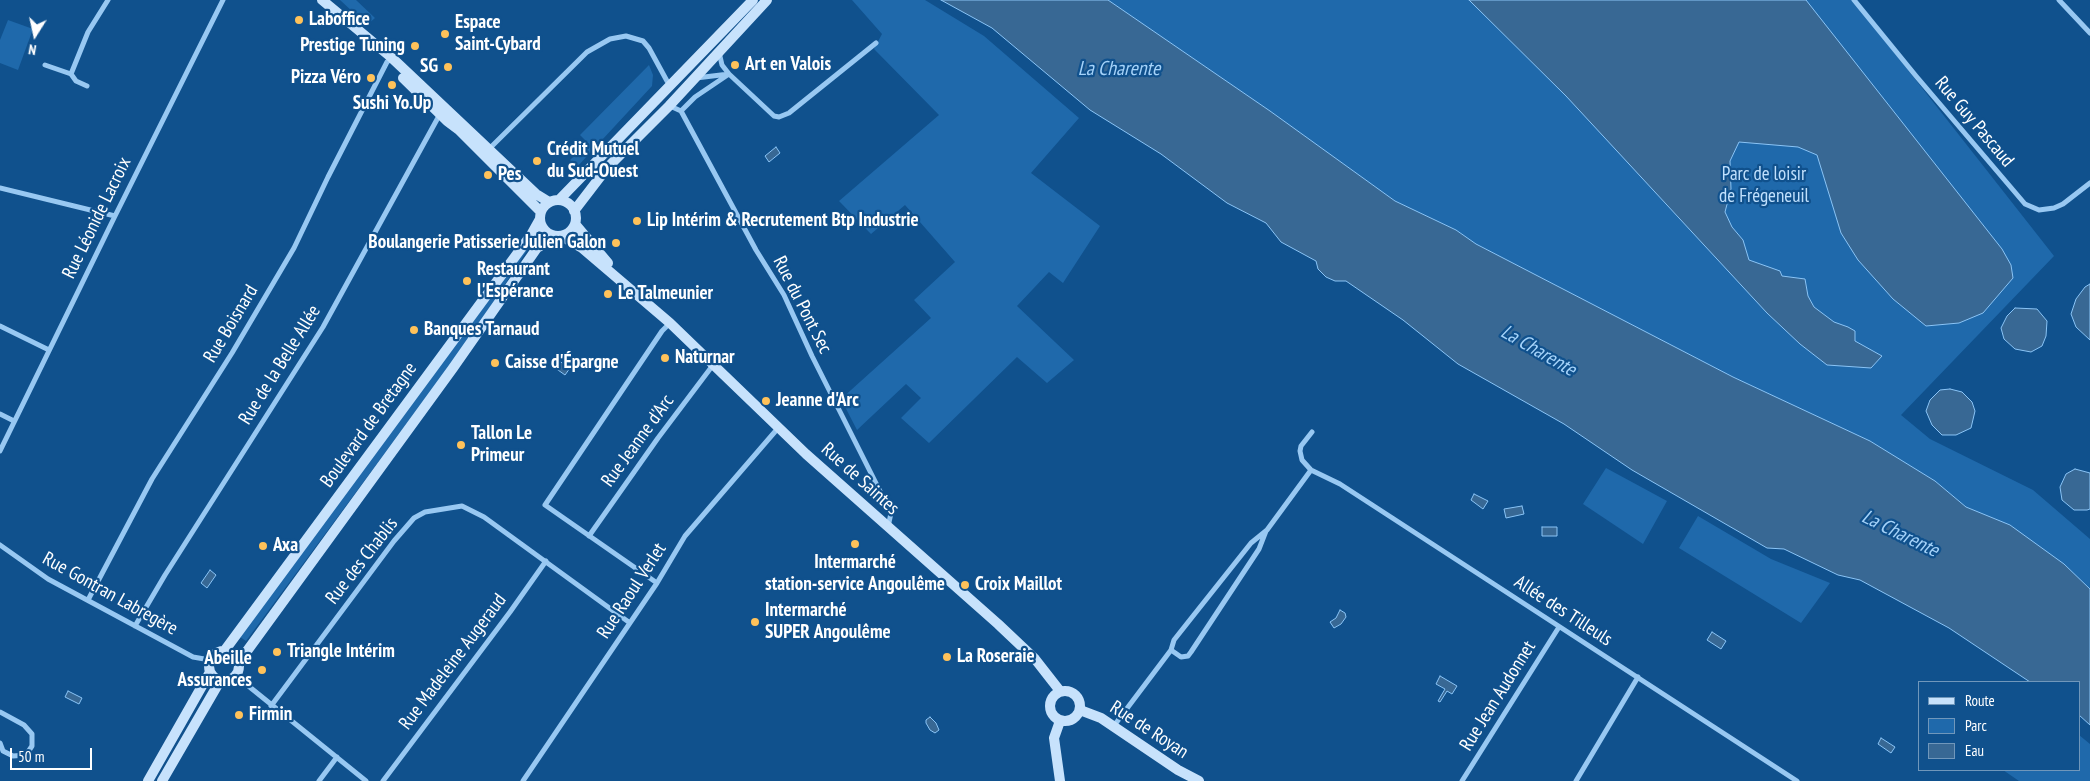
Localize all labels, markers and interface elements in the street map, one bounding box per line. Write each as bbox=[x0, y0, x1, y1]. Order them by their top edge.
place label: Laboffice bbox=[309, 9, 370, 31]
north arrow bbox=[10, 10, 60, 60]
place label: Espace Saint-Cybard bbox=[455, 12, 541, 56]
marker: Laboffice bbox=[293, 14, 305, 26]
marker: Espace Saint-Cybard bbox=[439, 28, 451, 40]
place label: Prestige Tuning bbox=[300, 35, 405, 57]
text: N bbox=[27, 40, 38, 59]
marker: Prestige Tuning bbox=[409, 40, 421, 52]
place label: Art en Valois bbox=[745, 54, 831, 76]
place label: SG bbox=[420, 56, 438, 78]
water label: La Charente bbox=[1078, 57, 1160, 81]
marker: Art en Valois bbox=[729, 59, 741, 71]
marker: SG bbox=[442, 61, 454, 73]
place label: Pizza Véro bbox=[291, 67, 361, 89]
marker: Pizza Véro bbox=[365, 72, 377, 84]
street label: Rue Guy Pascaud bbox=[1930, 72, 2018, 172]
marker: Sushi Yo.Up bbox=[386, 79, 398, 91]
place label: Sushi Yo.Up bbox=[353, 93, 431, 115]
place label: Crédit Mutuel du Sud-Ouest bbox=[547, 139, 639, 183]
street label: Rue Léonide Lacroix bbox=[58, 154, 136, 282]
marker: Crédit Mutuel du Sud-Ouest bbox=[531, 155, 543, 167]
place label: Pes bbox=[498, 164, 521, 186]
park label: Parc de loisir de Frégeneuil bbox=[1719, 164, 1809, 208]
marker: Pes bbox=[482, 169, 494, 181]
place label: Lip Intérim & Recrutement Btp Industrie bbox=[647, 210, 919, 232]
marker: Lip Intérim & Recrutement Btp Industrie bbox=[631, 215, 643, 227]
place label: Boulangerie Patisserie Julien Galon bbox=[368, 232, 606, 254]
marker: Boulangerie Patisserie Julien Galon bbox=[610, 237, 622, 249]
street label: Rue du Pont Sec bbox=[768, 253, 836, 357]
place label: Restaurant l'Espérance bbox=[477, 259, 554, 303]
marker: Restaurant l'Espérance bbox=[461, 275, 473, 287]
street label: Rue Boisnard bbox=[199, 281, 263, 367]
place label: Le Talmeunier bbox=[618, 283, 713, 305]
marker: Le Talmeunier bbox=[602, 288, 614, 300]
street label: Rue de la Belle Allée bbox=[234, 301, 326, 429]
place label: Banques Tarnaud bbox=[424, 319, 539, 341]
water label: La Charente bbox=[1496, 320, 1580, 382]
marker: Banques Tarnaud bbox=[408, 324, 420, 336]
place label: Naturnar bbox=[675, 347, 735, 369]
place label: Caisse d'Épargne bbox=[505, 352, 619, 374]
marker: Naturnar bbox=[659, 352, 671, 364]
marker: Caisse d'Épargne bbox=[489, 357, 501, 369]
street label: Boulevard de Bretagne bbox=[316, 358, 422, 492]
street label: Rue Jeanne d'Arc bbox=[597, 390, 679, 492]
place label: Jeanne d'Arc bbox=[776, 390, 859, 412]
marker: Jeanne d'Arc bbox=[760, 395, 772, 407]
place label: Tallon Le Primeur bbox=[471, 423, 532, 467]
street label: Rue de Saintes bbox=[816, 438, 904, 520]
marker: Tallon Le Primeur bbox=[455, 439, 467, 451]
water label: La Charente bbox=[1858, 505, 1942, 563]
street label: Rue des Chablis bbox=[321, 513, 403, 609]
place label: Axa bbox=[273, 535, 298, 557]
marker: Intermarché station-service Angoulême bbox=[849, 538, 861, 550]
street label: Rue Raoul Verlet bbox=[593, 539, 671, 643]
marker: Axa bbox=[257, 540, 269, 552]
street label: Rue Gontran Labregère bbox=[38, 547, 182, 641]
place label: Intermarché station-service Angoulême bbox=[765, 552, 945, 596]
street label: Allée des Tilleuls bbox=[1510, 571, 1616, 651]
place label: Croix Maillot bbox=[975, 574, 1062, 596]
marker: Croix Maillot bbox=[959, 579, 971, 591]
street label: Rue Madeleine Augeraud bbox=[394, 590, 512, 734]
place label: Intermarché SUPER Angoulême bbox=[765, 600, 891, 644]
marker: Intermarché SUPER Angoulême bbox=[749, 616, 761, 628]
street label: Rue Jean Audonnet bbox=[1455, 637, 1541, 755]
place label: Triangle Intérim bbox=[287, 641, 395, 663]
marker: Triangle Intérim bbox=[271, 646, 283, 658]
place label: La Roseraie bbox=[957, 646, 1035, 668]
place label: Abeille Assurances bbox=[178, 648, 252, 692]
marker: La Roseraie bbox=[941, 651, 953, 663]
marker: Abeille Assurances bbox=[256, 664, 268, 676]
legend bbox=[1918, 681, 2080, 771]
text: Route bbox=[1965, 691, 1995, 710]
street label: Rue de Royan bbox=[1106, 696, 1192, 764]
place label: Firmin bbox=[249, 704, 292, 726]
marker: Firmin bbox=[233, 709, 245, 721]
text: Parc bbox=[1965, 716, 1987, 735]
scale bar bbox=[12, 738, 95, 770]
text: Eau bbox=[1965, 741, 1984, 760]
text: 50 m bbox=[18, 747, 44, 766]

